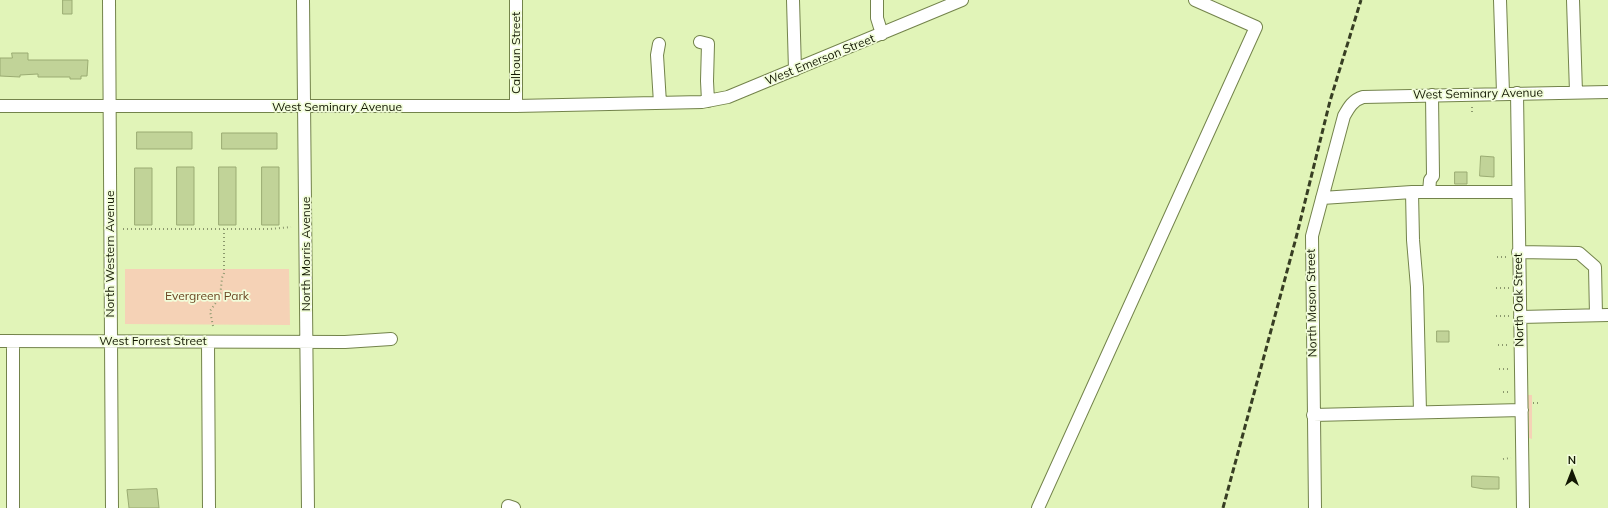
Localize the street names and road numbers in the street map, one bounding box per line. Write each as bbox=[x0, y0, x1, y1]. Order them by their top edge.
street label: Calhoun Street bbox=[509, 12, 523, 94]
street label: West Emerson Street bbox=[763, 31, 877, 89]
street label: West Seminary Avenue bbox=[1413, 86, 1543, 102]
street label: West Seminary Avenue bbox=[272, 100, 402, 114]
street label: North Western Avenue bbox=[103, 191, 117, 317]
street label: North Morris Avenue bbox=[299, 197, 313, 311]
street label: North Mason Street bbox=[1304, 249, 1320, 357]
street label: North Oak Street bbox=[1511, 253, 1527, 347]
street label: West Forrest Street bbox=[99, 334, 207, 348]

